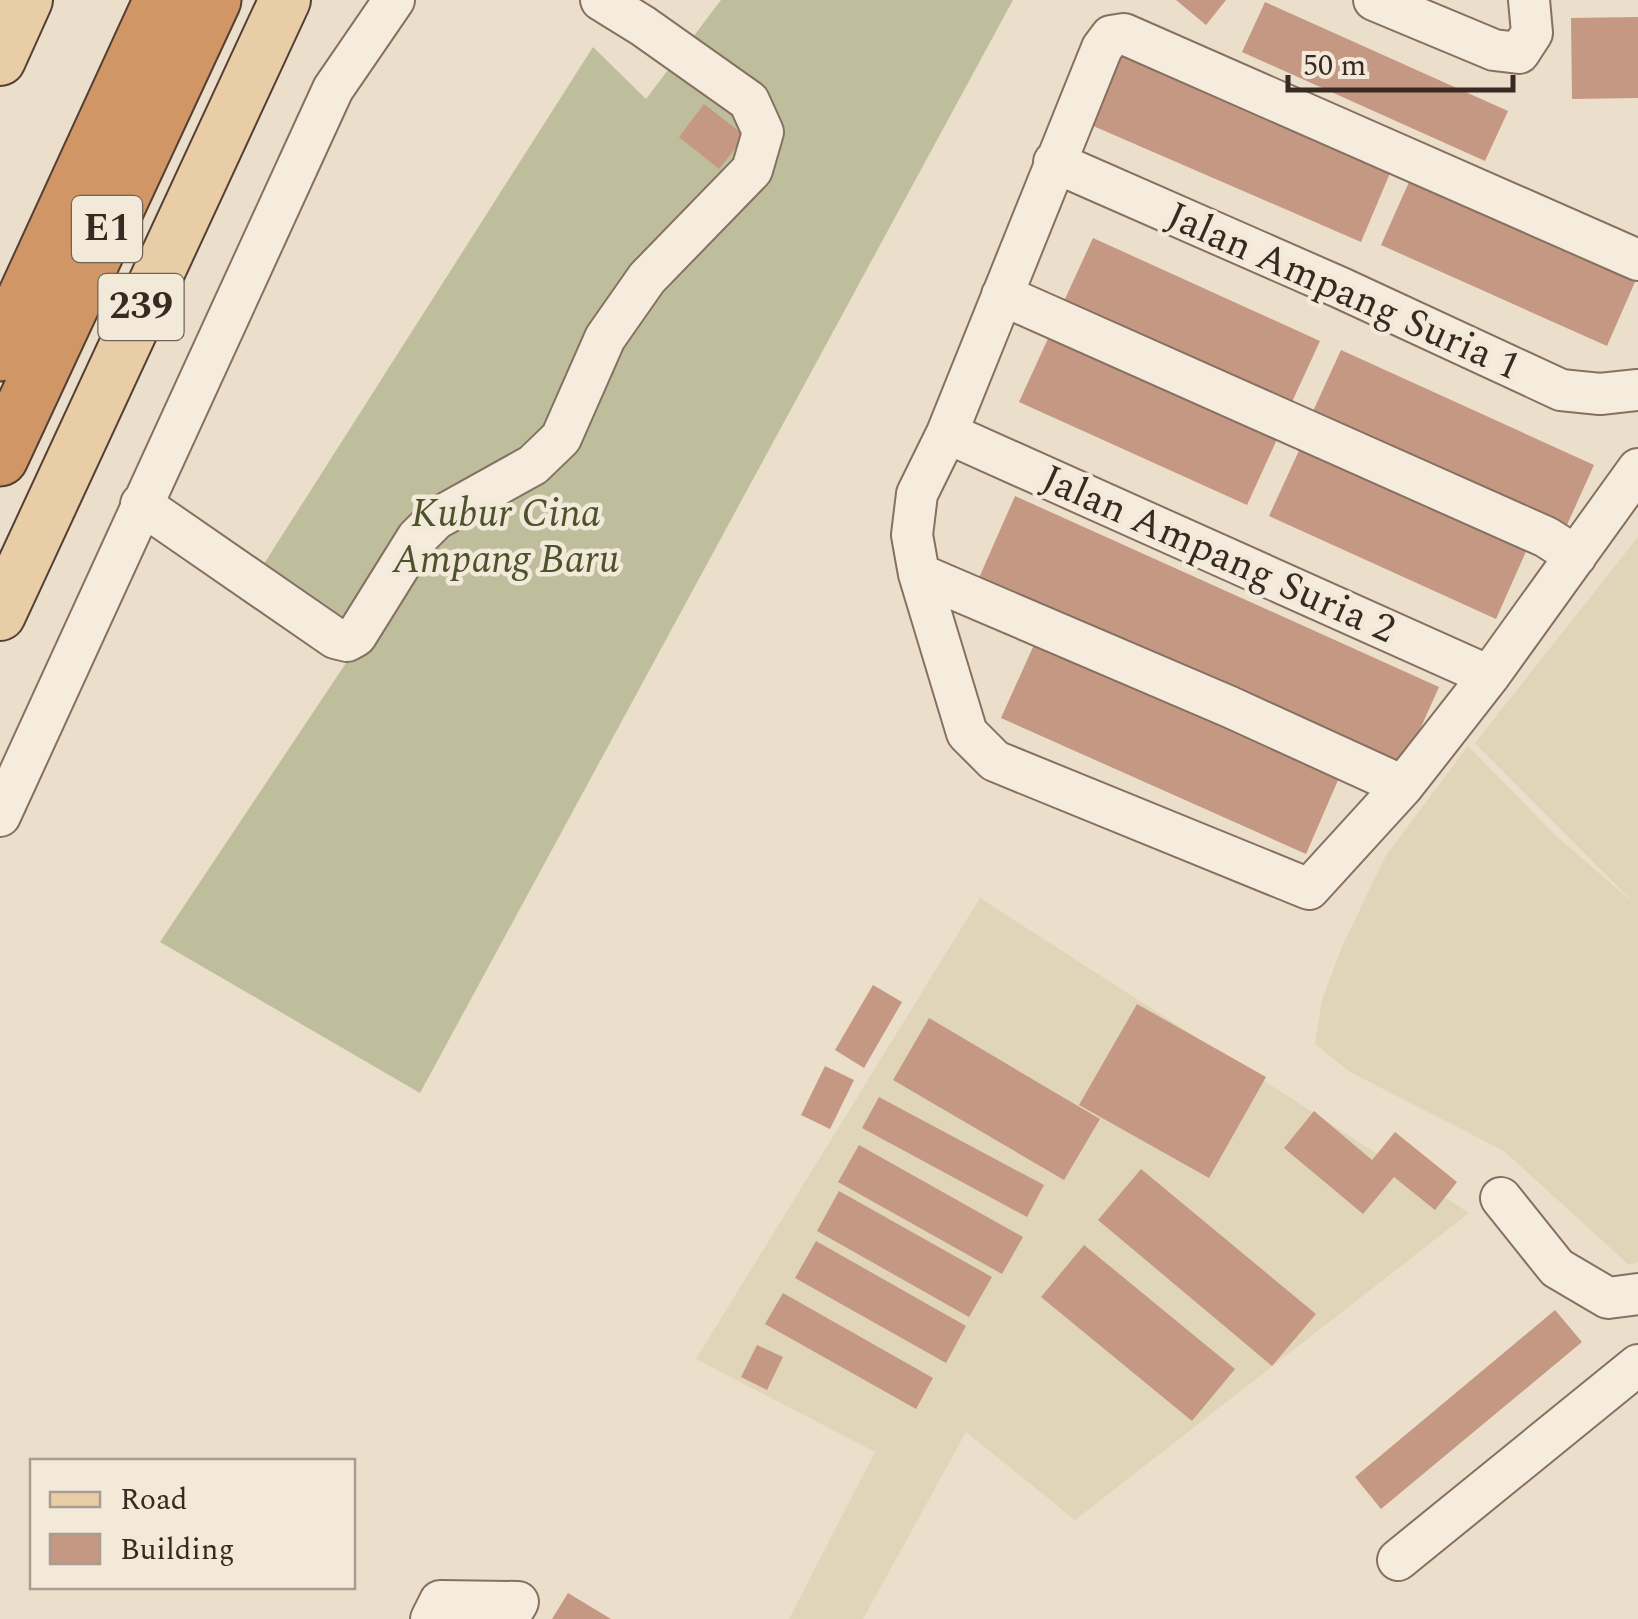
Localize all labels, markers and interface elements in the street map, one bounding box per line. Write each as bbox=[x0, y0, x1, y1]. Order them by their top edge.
scale bar bbox=[1288, 30, 1513, 92]
text: 50 m bbox=[1303, 43, 1366, 89]
street label: Jalan Ampang Suria 1 bbox=[1156, 186, 1530, 398]
road number: E1 bbox=[72, 196, 142, 262]
road number: 239 bbox=[98, 274, 184, 340]
street label: Jalan Ampang Suria 2 bbox=[1031, 449, 1405, 661]
park label: Kubur Cina Ampang Baru bbox=[392, 484, 620, 591]
legend bbox=[30, 1459, 355, 1589]
text: Road bbox=[120, 1477, 188, 1523]
text: Building bbox=[120, 1527, 235, 1573]

